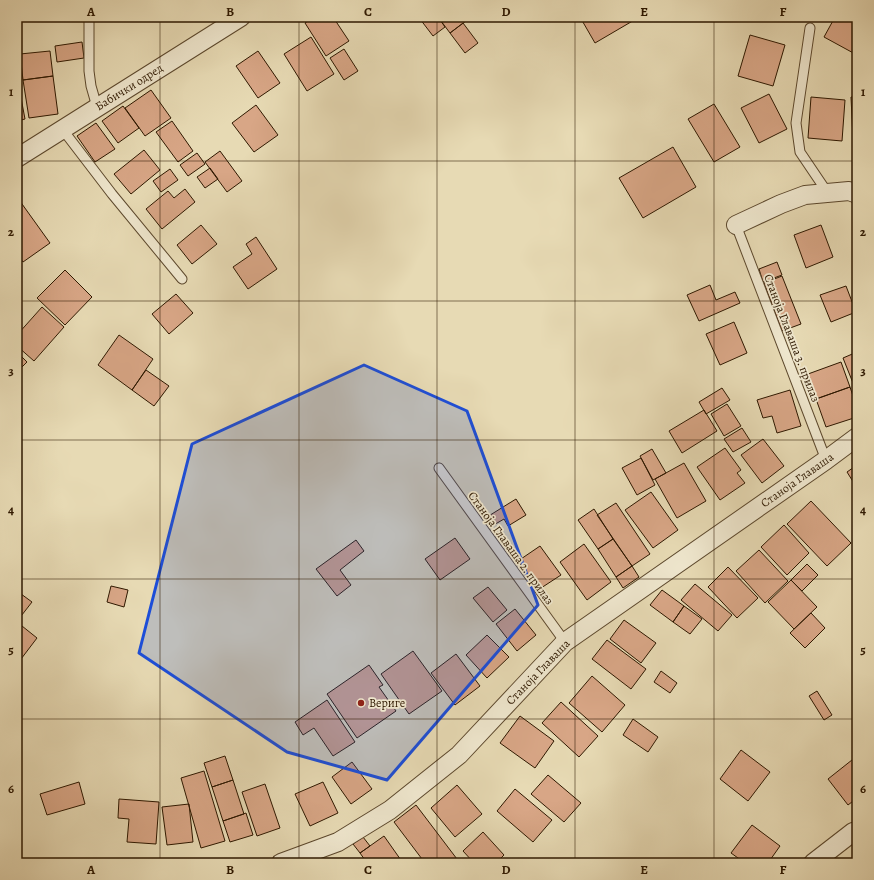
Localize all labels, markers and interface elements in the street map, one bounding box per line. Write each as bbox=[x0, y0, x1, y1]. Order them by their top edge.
text: A bbox=[86, 3, 96, 20]
text: B bbox=[226, 3, 234, 20]
text: C bbox=[364, 3, 372, 20]
text: D bbox=[501, 3, 511, 20]
text: E bbox=[640, 3, 648, 20]
text: F bbox=[780, 3, 787, 20]
street label: Бабички одред bbox=[92, 60, 166, 114]
text: 1 bbox=[9, 83, 14, 100]
text: 1 bbox=[861, 83, 866, 100]
text: 2 bbox=[8, 223, 15, 240]
text: 2 bbox=[860, 223, 867, 240]
street label: Станоја Главаша 3. прилаз bbox=[760, 272, 824, 404]
text: 3 bbox=[8, 362, 14, 379]
text: 3 bbox=[860, 362, 866, 379]
street label: Станоја Главаша bbox=[757, 449, 837, 511]
street label: Станоја Главаша 2. прилаз bbox=[464, 488, 558, 608]
text: 4 bbox=[8, 501, 14, 518]
text: 4 bbox=[860, 501, 866, 518]
street label: Станоја Главаша bbox=[502, 635, 574, 708]
text: 5 bbox=[8, 641, 14, 658]
text: 5 bbox=[860, 641, 866, 658]
place label: Вериге bbox=[369, 695, 405, 711]
marker: Вериге bbox=[356, 698, 366, 708]
text: 6 bbox=[8, 780, 14, 797]
text: 6 bbox=[860, 780, 866, 797]
text: A bbox=[86, 861, 96, 878]
text: B bbox=[226, 861, 234, 878]
text: C bbox=[364, 861, 372, 878]
text: D bbox=[501, 861, 511, 878]
text: E bbox=[640, 861, 648, 878]
text: F bbox=[780, 861, 787, 878]

